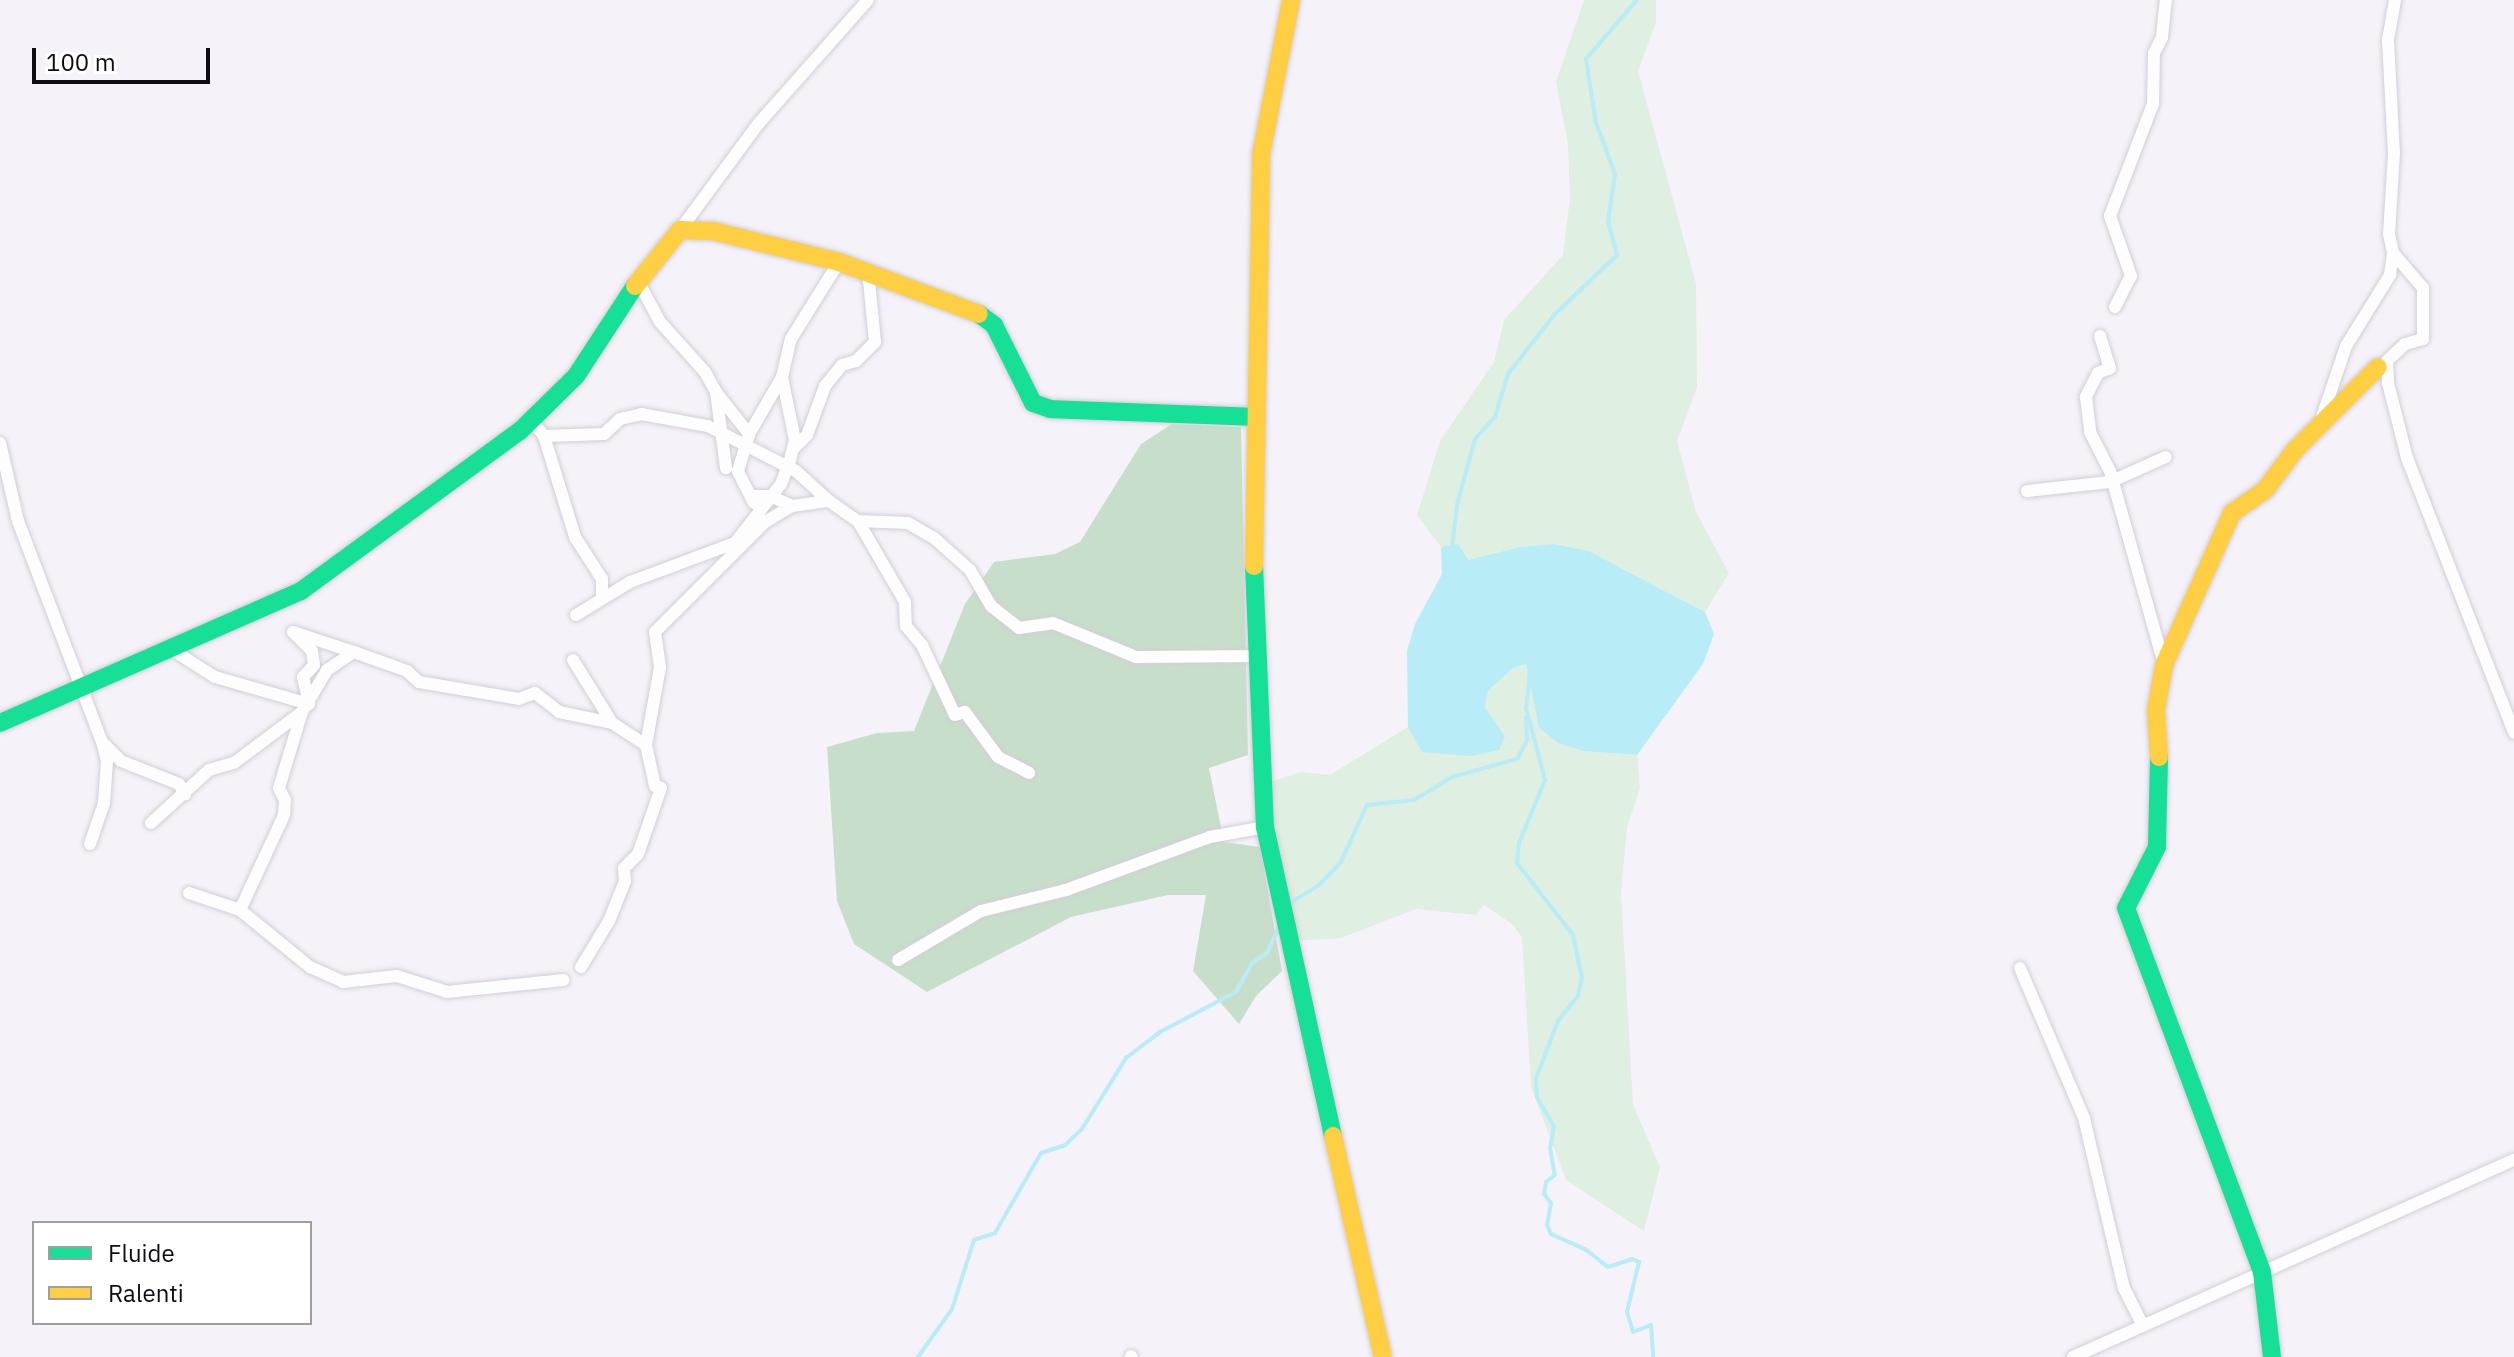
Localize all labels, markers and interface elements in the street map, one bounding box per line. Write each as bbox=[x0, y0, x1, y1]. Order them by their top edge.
scale bar bbox=[36, 32, 214, 82]
text: 100 m bbox=[46, 46, 116, 78]
legend bbox=[32, 1221, 312, 1325]
text: Fluide bbox=[108, 1237, 175, 1269]
text: Ralenti bbox=[108, 1277, 184, 1309]

